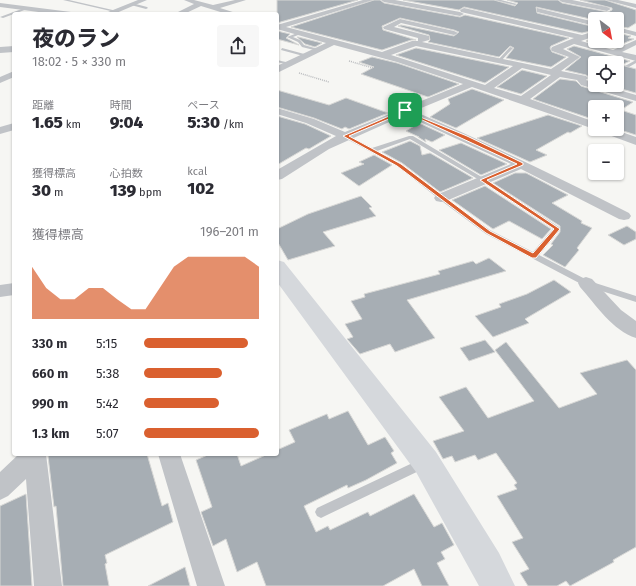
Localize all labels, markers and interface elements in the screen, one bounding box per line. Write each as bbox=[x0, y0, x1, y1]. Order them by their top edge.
north arrow bbox=[588, 12, 624, 48]
map controls bbox=[588, 12, 624, 180]
text: 夜のラン bbox=[32, 25, 120, 52]
button: share bbox=[217, 25, 259, 67]
text: 18:02 · 5 × 330 m bbox=[32, 54, 126, 69]
button: locate bbox=[588, 56, 624, 92]
pin bbox=[388, 93, 422, 127]
text: 距離 bbox=[32, 99, 54, 112]
text: 時間 bbox=[110, 99, 132, 112]
text: ペース bbox=[187, 99, 220, 112]
icon: arrive bbox=[394, 99, 416, 121]
button: + bbox=[588, 100, 624, 136]
text: 1.65 bbox=[32, 112, 63, 133]
text: 9:04 bbox=[110, 112, 143, 133]
text: 5:30 bbox=[187, 112, 220, 133]
text: km bbox=[63, 118, 81, 131]
text: /km bbox=[220, 118, 244, 131]
button: − bbox=[588, 144, 624, 180]
text: kcal bbox=[187, 165, 207, 178]
text: 獲得標高 bbox=[32, 167, 76, 180]
text: 心拍数 bbox=[110, 167, 143, 180]
text: 102 bbox=[187, 178, 214, 199]
text: 30 bbox=[32, 180, 51, 201]
text: 139 bbox=[110, 180, 136, 201]
text: m bbox=[51, 186, 63, 199]
text: bpm bbox=[136, 186, 162, 199]
text: 196–201 m bbox=[200, 224, 259, 239]
text: 獲得標高 bbox=[32, 227, 84, 242]
text: 330 m bbox=[32, 336, 67, 351]
text: 5:15 bbox=[96, 336, 117, 351]
text: 660 m bbox=[32, 366, 68, 381]
text: 5:38 bbox=[96, 366, 119, 381]
text: 990 m bbox=[32, 396, 68, 411]
text: 5:42 bbox=[96, 396, 119, 411]
text: 1.3 km bbox=[32, 426, 69, 441]
text: 5:07 bbox=[96, 426, 118, 441]

